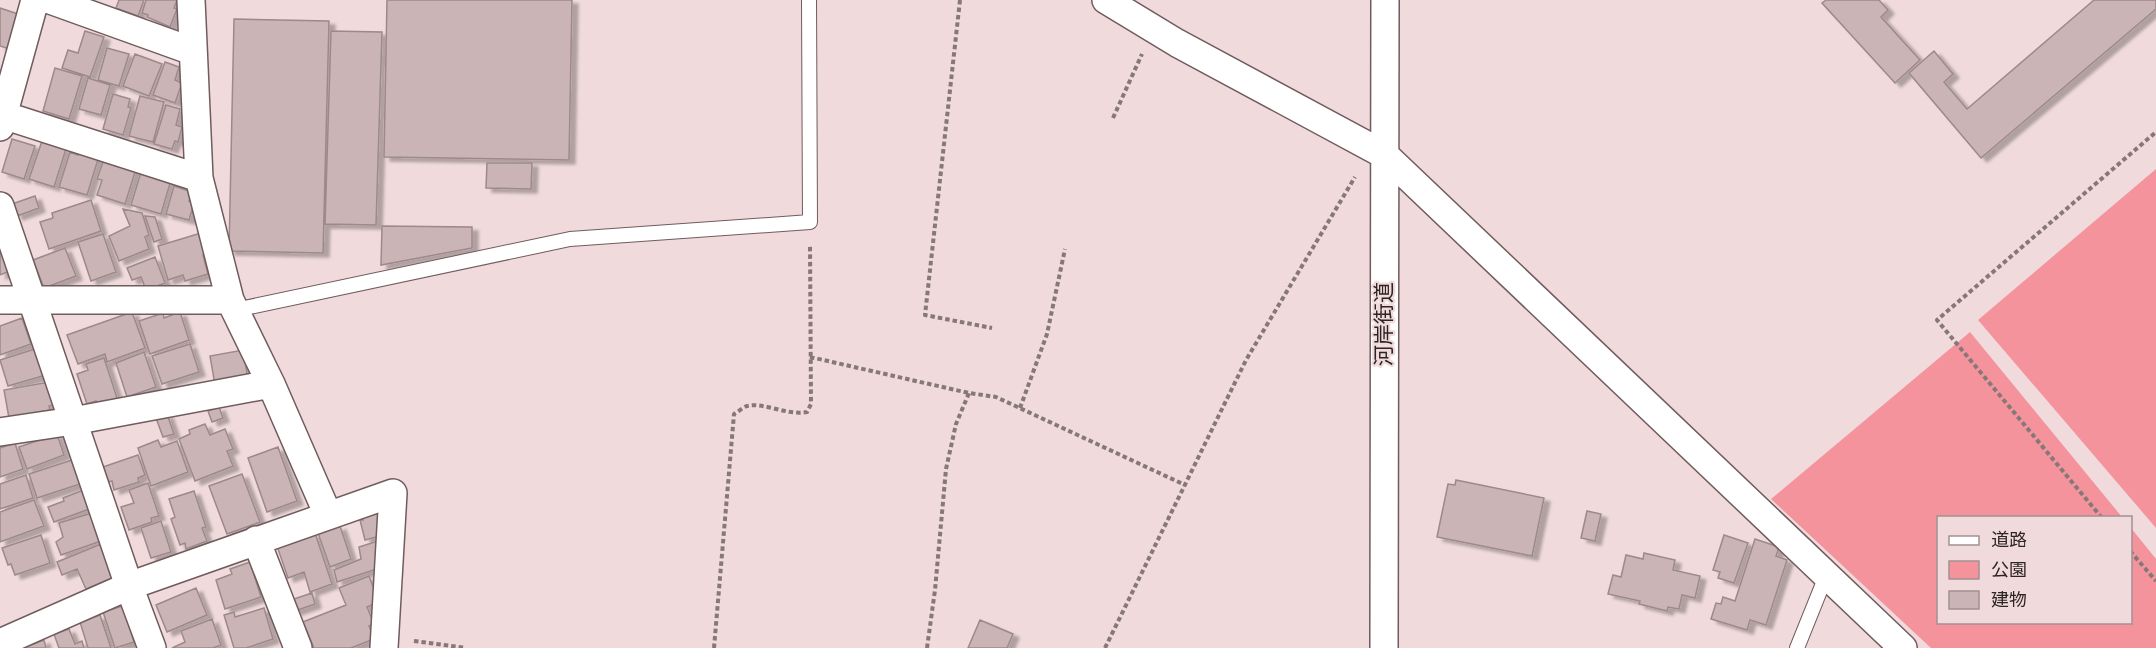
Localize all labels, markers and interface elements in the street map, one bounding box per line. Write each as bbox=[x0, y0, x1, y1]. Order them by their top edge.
street label: 河岸街道 bbox=[1372, 282, 1396, 366]
legend bbox=[1937, 516, 2132, 624]
text: 道路 bbox=[1991, 529, 2027, 550]
text: 公園 bbox=[1991, 559, 2027, 580]
text: 建物 bbox=[1991, 589, 2027, 610]

